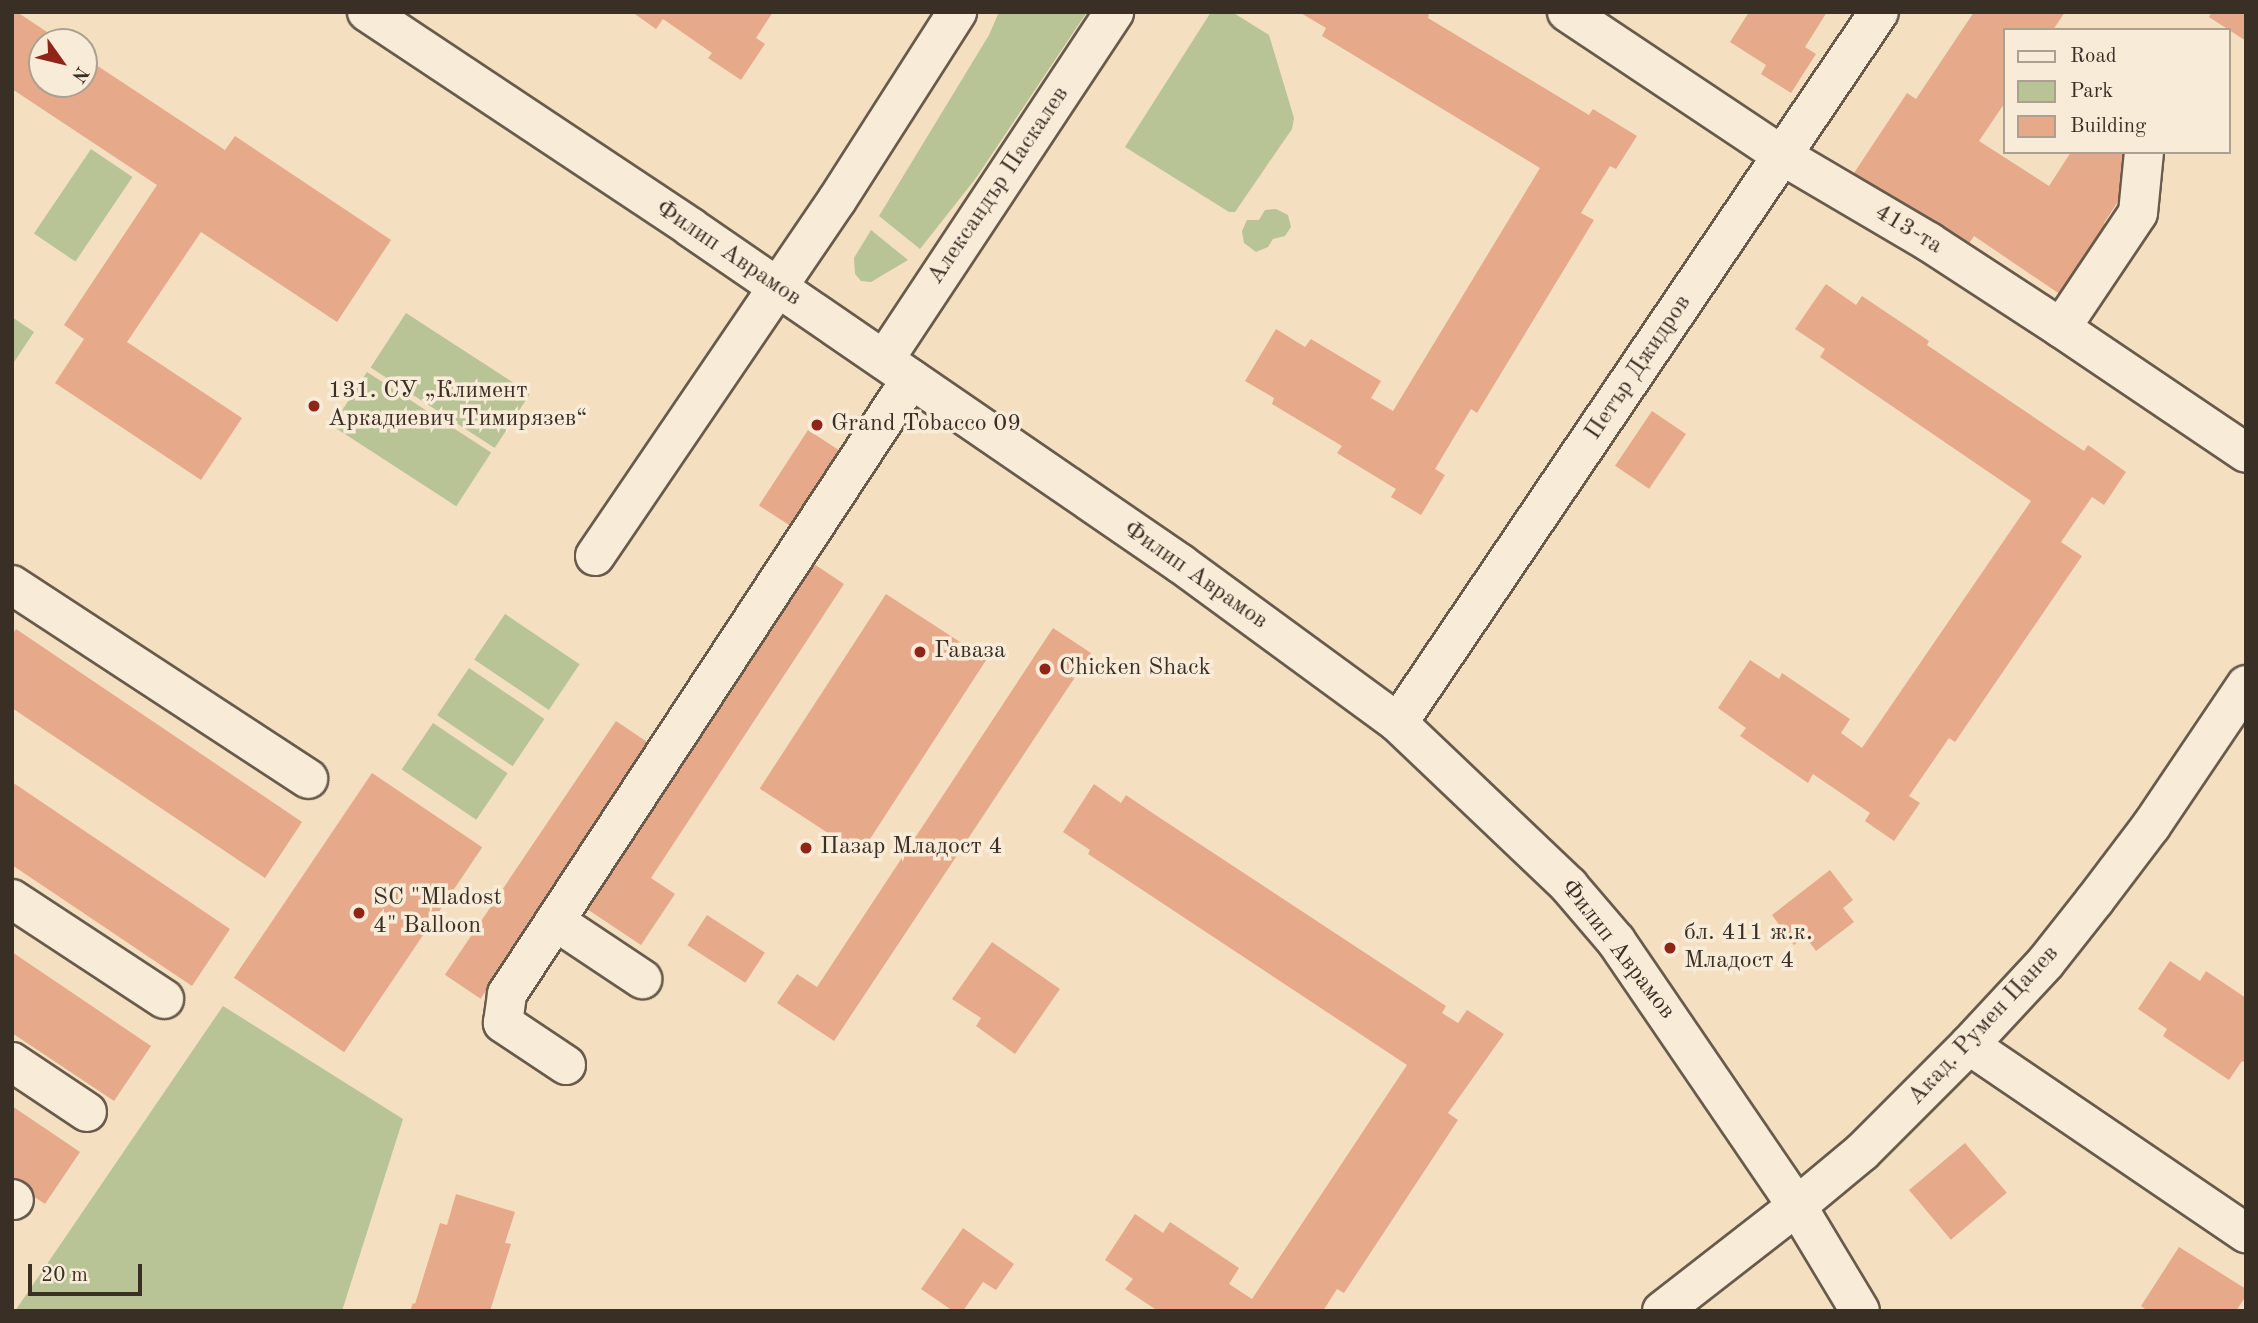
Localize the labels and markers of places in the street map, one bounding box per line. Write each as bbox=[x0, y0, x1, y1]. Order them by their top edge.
place label: 131. СУ „Климент Аркадиевич Тимирязев“ bbox=[328, 378, 587, 434]
marker: 131. СУ „Климент Аркадиевич Тимирязев“ bbox=[306, 398, 322, 414]
place label: Grand Tobacco 09 bbox=[831, 411, 1021, 439]
marker: Grand Tobacco 09 bbox=[809, 417, 825, 433]
place label: Гаваза bbox=[934, 638, 1006, 666]
marker: Гаваза bbox=[912, 644, 928, 660]
place label: Chicken Shack bbox=[1059, 655, 1211, 683]
marker: Chicken Shack bbox=[1037, 661, 1053, 677]
place label: Пазар Младост 4 bbox=[820, 834, 1002, 862]
marker: Пазар Младост 4 bbox=[798, 840, 814, 856]
place label: SC "Mladost 4" Balloon bbox=[373, 885, 502, 941]
marker: SC "Mladost 4" Balloon bbox=[351, 905, 367, 921]
place label: бл. 411 ж.к. Младост 4 bbox=[1684, 920, 1813, 976]
marker: бл. 411 ж.к. Младост 4 bbox=[1662, 940, 1678, 956]

